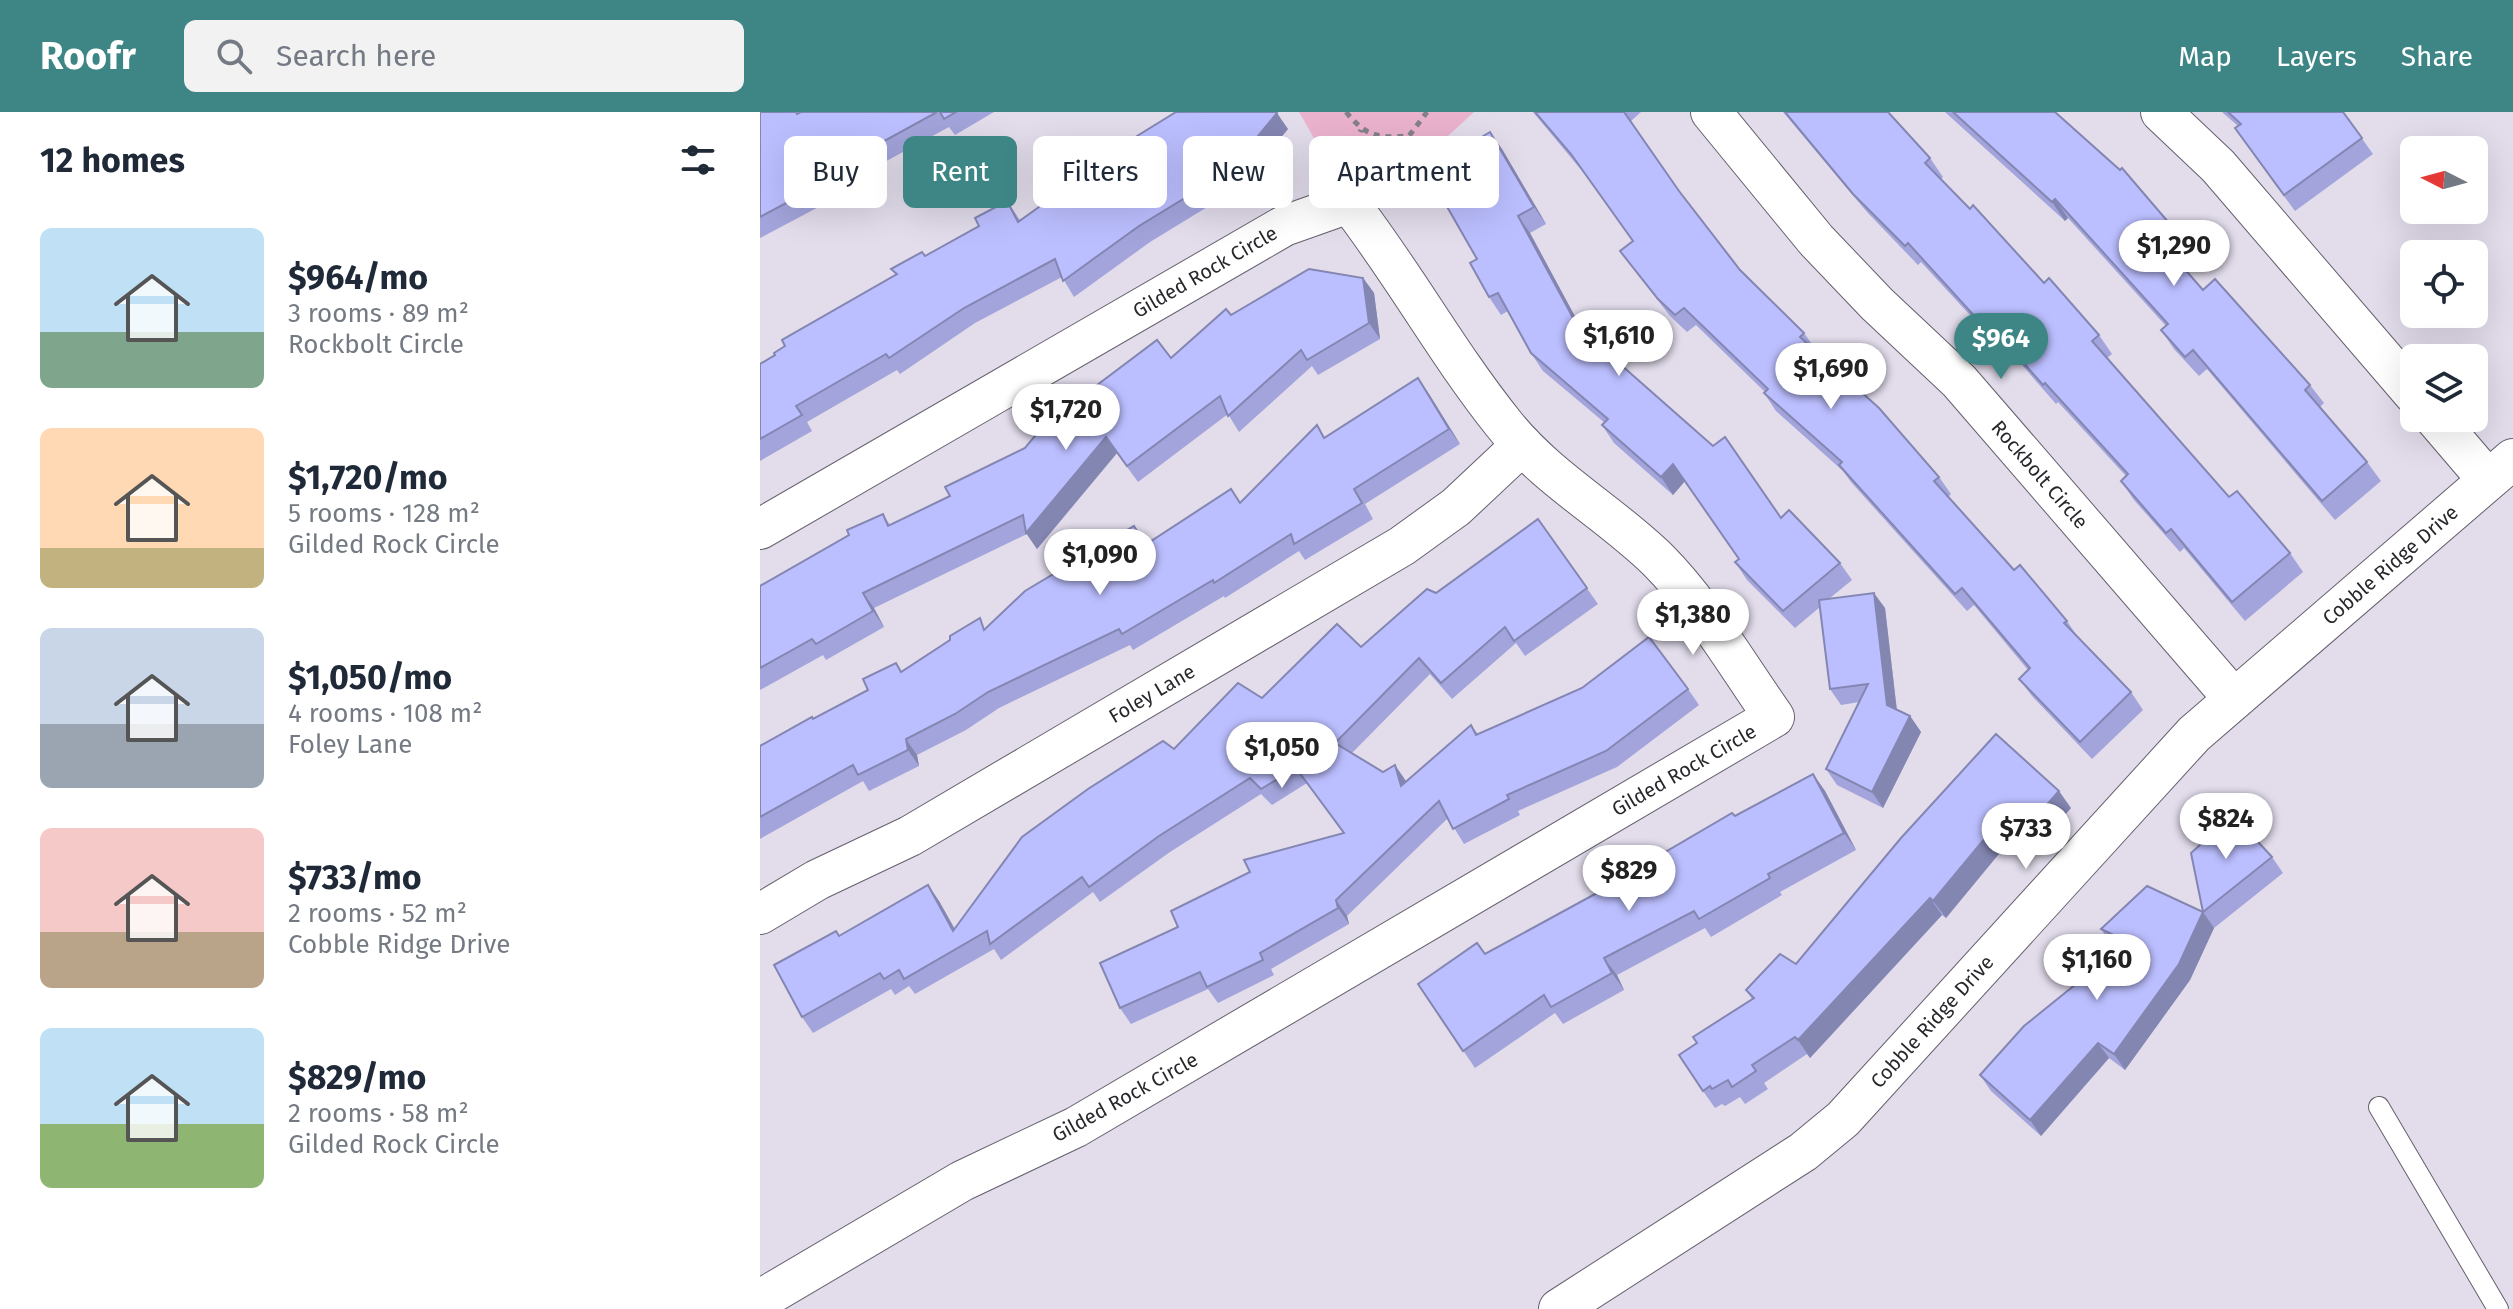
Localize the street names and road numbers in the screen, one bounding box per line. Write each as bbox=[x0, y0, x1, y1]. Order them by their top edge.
street label: Gilded Rock Circle bbox=[1128, 221, 1282, 323]
street label: Rockbolt Circle bbox=[1986, 415, 2093, 534]
street label: Cobble Ridge Drive bbox=[2317, 500, 2463, 630]
street label: Foley Lane bbox=[1104, 659, 1199, 728]
street label: Gilded Rock Circle bbox=[1607, 719, 1761, 821]
street label: Cobble Ridge Drive bbox=[1865, 950, 1998, 1093]
street label: Gilded Rock Circle bbox=[1048, 1047, 1202, 1147]

